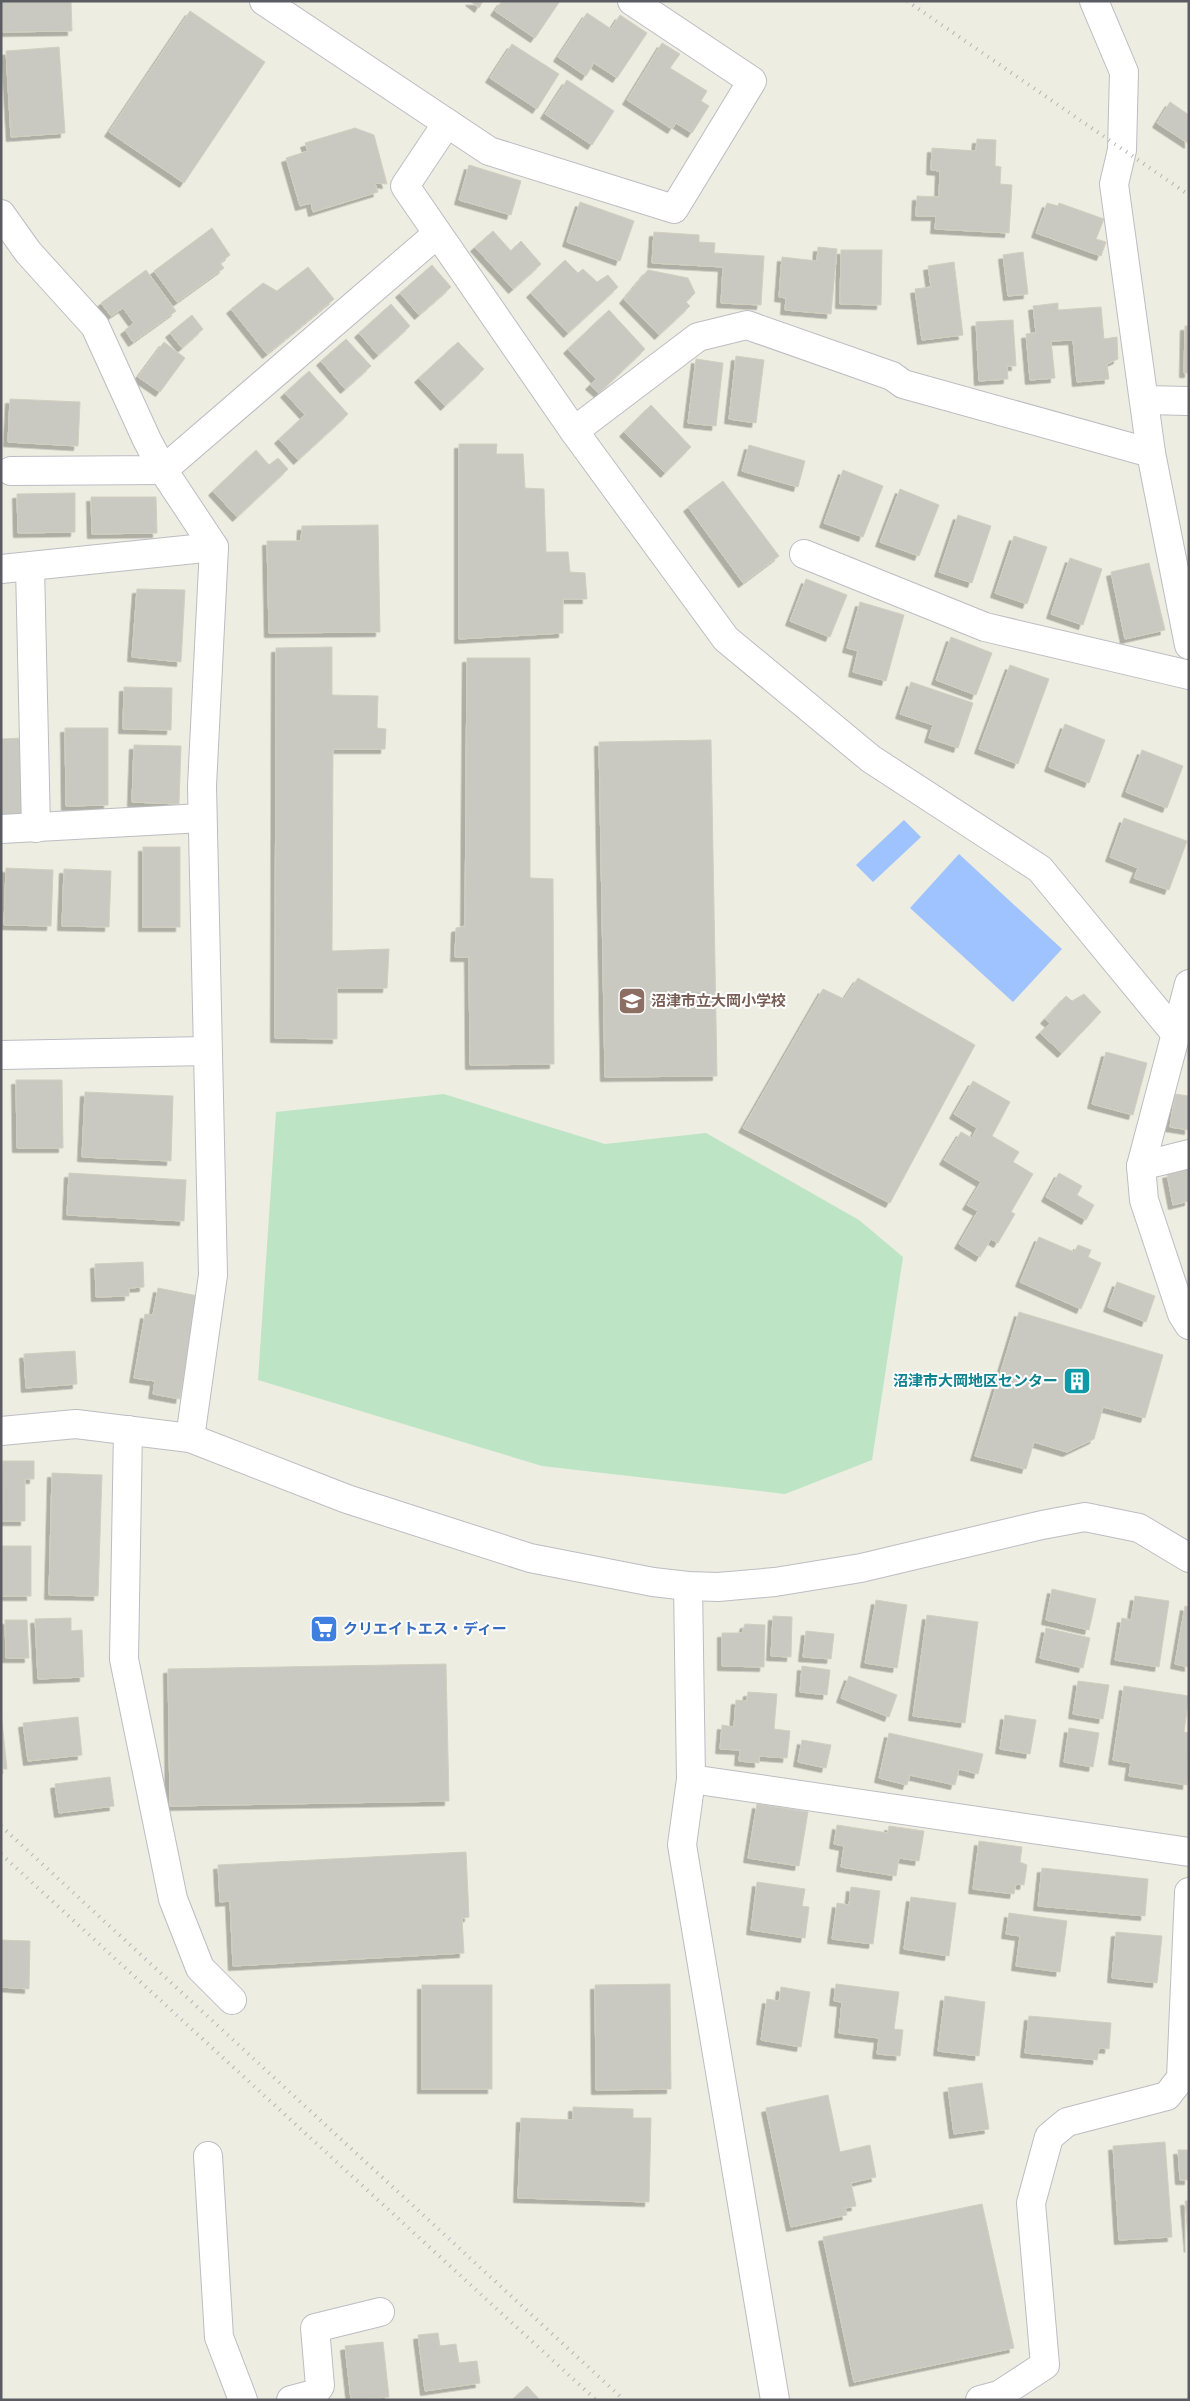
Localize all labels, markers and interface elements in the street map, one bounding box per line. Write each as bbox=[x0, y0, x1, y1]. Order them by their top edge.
school or university icon: 沼津市立大岡小学校 bbox=[617, 986, 647, 1016]
place label: 沼津市立大岡小学校 bbox=[651, 992, 786, 1010]
building icon: 沼津市大岡地区センター bbox=[1062, 1366, 1092, 1396]
place label: 沼津市大岡地区センター bbox=[893, 1372, 1058, 1390]
supermarket icon: クリエイトエス・ディー bbox=[309, 1614, 339, 1644]
place label: クリエイトエス・ディー bbox=[343, 1620, 507, 1638]

